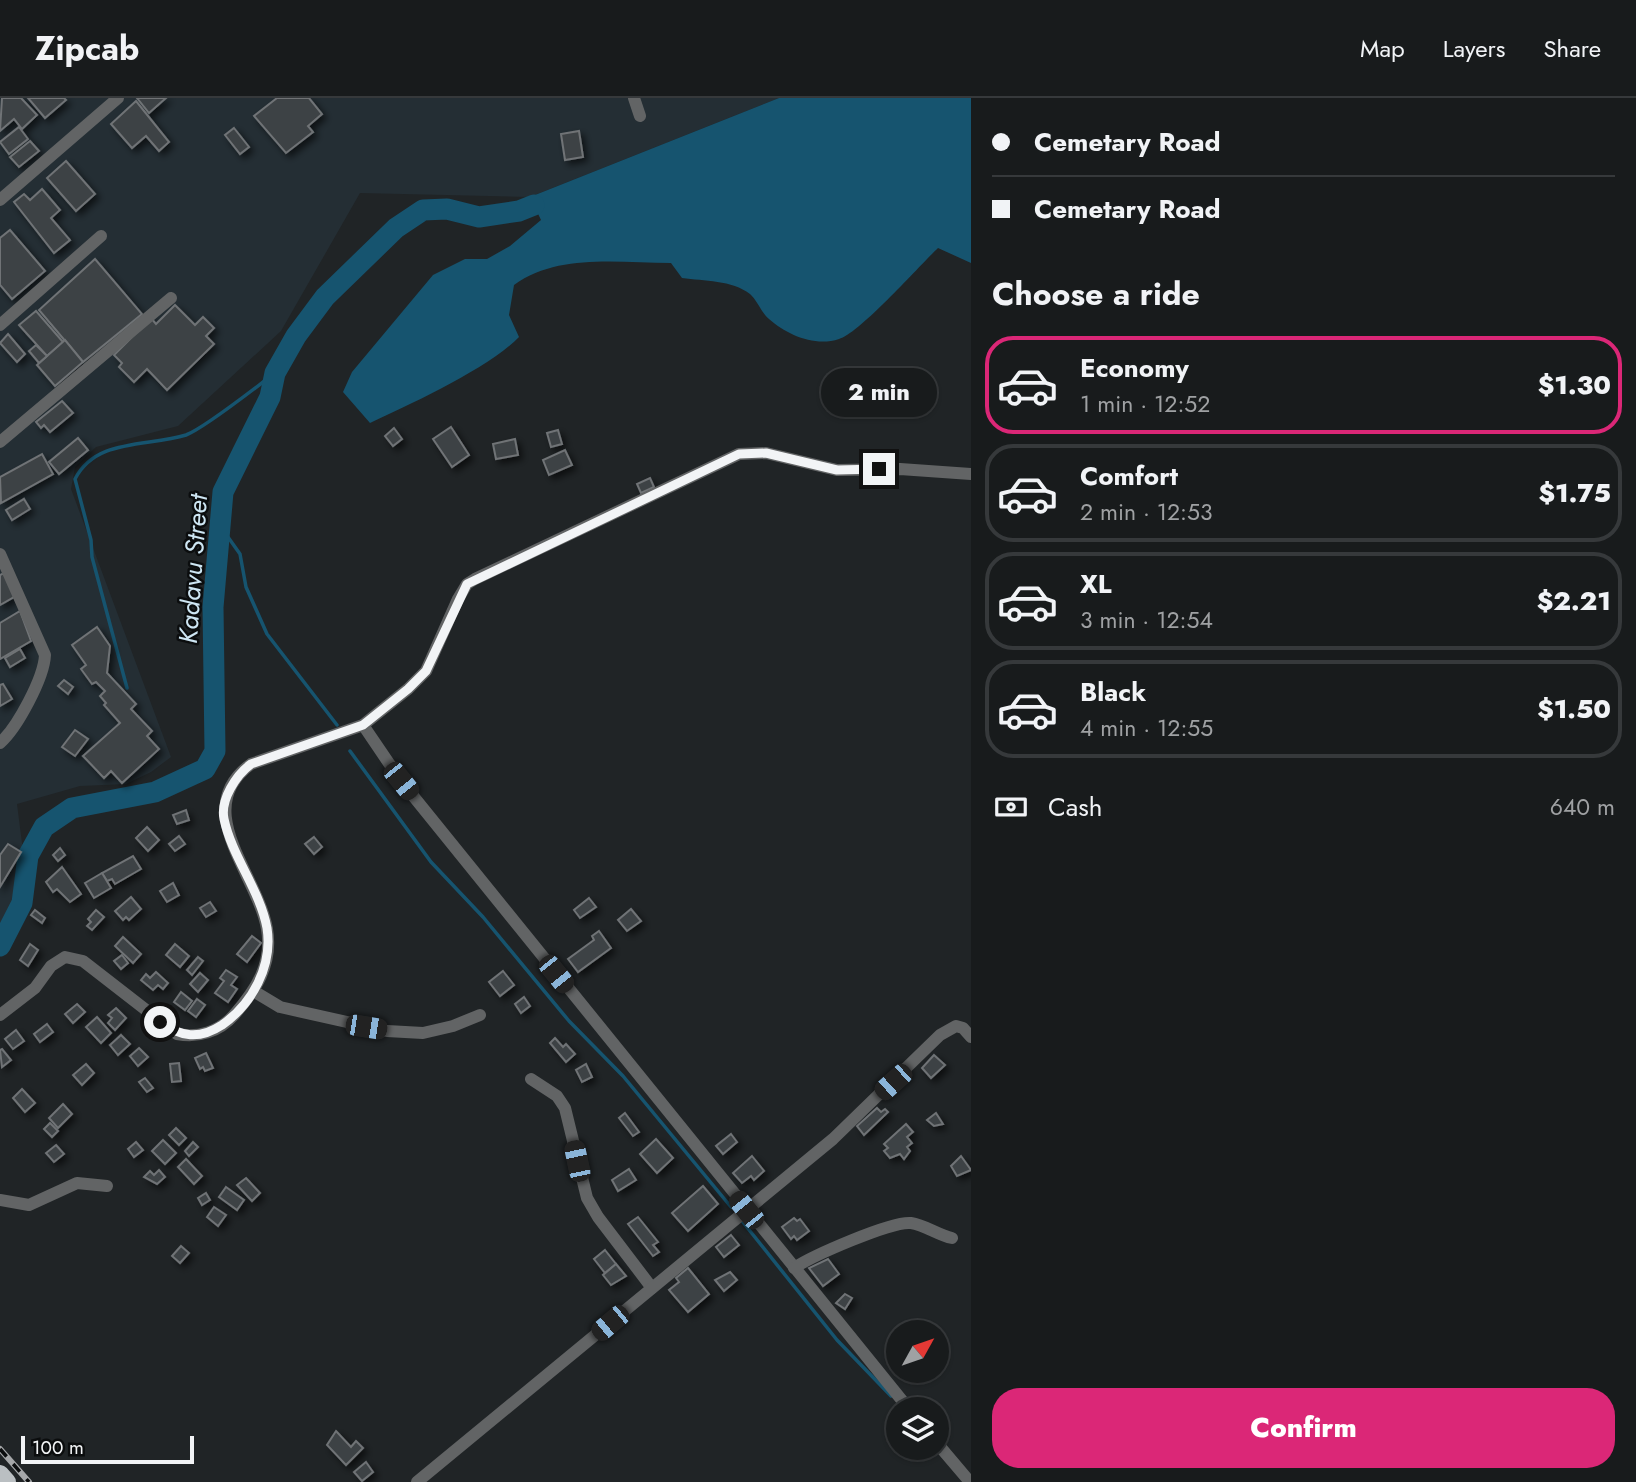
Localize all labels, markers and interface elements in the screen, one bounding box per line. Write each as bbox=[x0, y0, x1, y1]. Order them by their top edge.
text: Zipcab bbox=[35, 25, 139, 72]
text: Map bbox=[1360, 31, 1405, 66]
text: Layers bbox=[1443, 31, 1505, 66]
text: Share bbox=[1543, 31, 1601, 66]
text: Cemetary Road bbox=[1034, 123, 1221, 161]
text: Cemetary Road bbox=[1034, 190, 1221, 228]
text: Choose a ride bbox=[992, 271, 1200, 317]
text: Economy bbox=[1080, 349, 1189, 387]
icon: car bbox=[996, 354, 1059, 417]
text: $1.30 bbox=[1538, 366, 1611, 404]
callout: 2 min bbox=[821, 368, 937, 416]
text: 2 min bbox=[848, 375, 910, 409]
text: 1 min · 12:52 bbox=[1080, 387, 1210, 421]
route end bbox=[863, 453, 895, 485]
text: Comfort bbox=[1080, 457, 1178, 495]
icon: car bbox=[996, 462, 1059, 525]
text: $1.75 bbox=[1539, 474, 1611, 512]
water label: Kadavu Street bbox=[169, 491, 217, 645]
text: 2 min · 12:53 bbox=[1080, 495, 1213, 529]
text: XL bbox=[1080, 565, 1112, 603]
icon: car bbox=[996, 570, 1059, 633]
text: $2.21 bbox=[1537, 582, 1611, 620]
text: 3 min · 12:54 bbox=[1080, 603, 1213, 637]
text: Black bbox=[1080, 673, 1146, 711]
icon: car bbox=[996, 678, 1059, 741]
text: $1.50 bbox=[1537, 690, 1611, 728]
text: 4 min · 12:55 bbox=[1080, 711, 1213, 745]
car bbox=[380, 758, 423, 804]
icon: cash bbox=[992, 788, 1030, 826]
text: Cash bbox=[1048, 788, 1102, 826]
text: 640 m bbox=[1550, 790, 1615, 824]
car bbox=[535, 951, 578, 997]
route start bbox=[144, 1006, 176, 1038]
car bbox=[344, 1013, 389, 1041]
car bbox=[871, 1060, 916, 1104]
car bbox=[563, 1138, 592, 1184]
car bbox=[725, 1187, 768, 1233]
car bbox=[588, 1301, 633, 1345]
north arrow bbox=[886, 1320, 948, 1382]
map controls bbox=[886, 1320, 949, 1460]
button: Confirm bbox=[992, 1388, 1615, 1468]
button: layers bbox=[886, 1397, 949, 1460]
scale bar bbox=[21, 1433, 194, 1465]
text: 100 m bbox=[32, 1434, 84, 1461]

